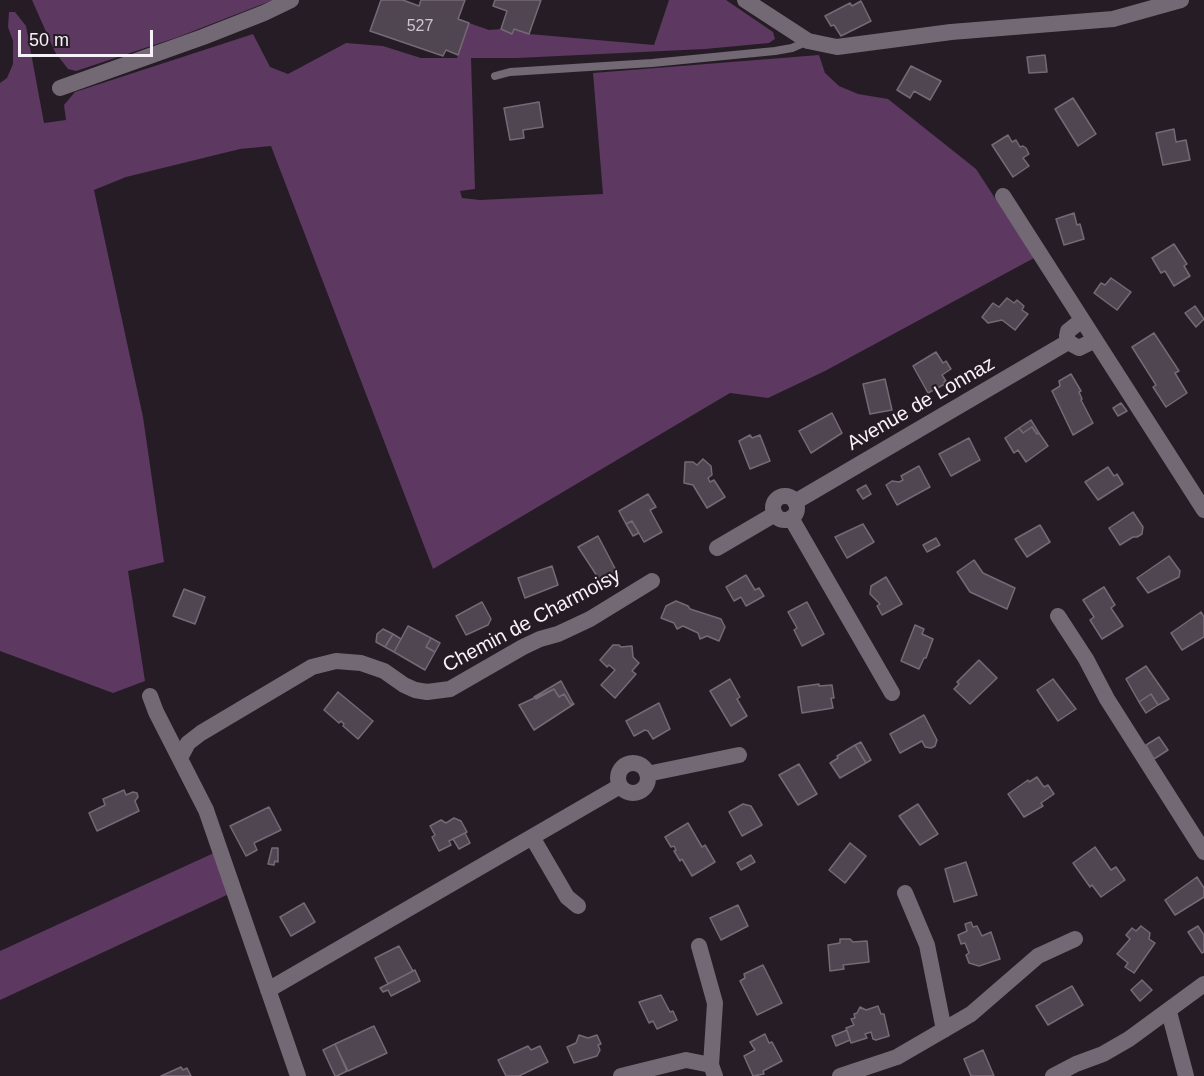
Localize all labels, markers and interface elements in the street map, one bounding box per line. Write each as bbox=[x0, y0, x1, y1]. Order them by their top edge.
house number: 527 bbox=[407, 17, 433, 37]
scale bar bbox=[21, 18, 156, 56]
text: 50 m bbox=[29, 30, 69, 50]
street label: Avenue de Lonnaz bbox=[843, 352, 999, 456]
street label: Chemin de Charmoisy bbox=[439, 564, 625, 678]

